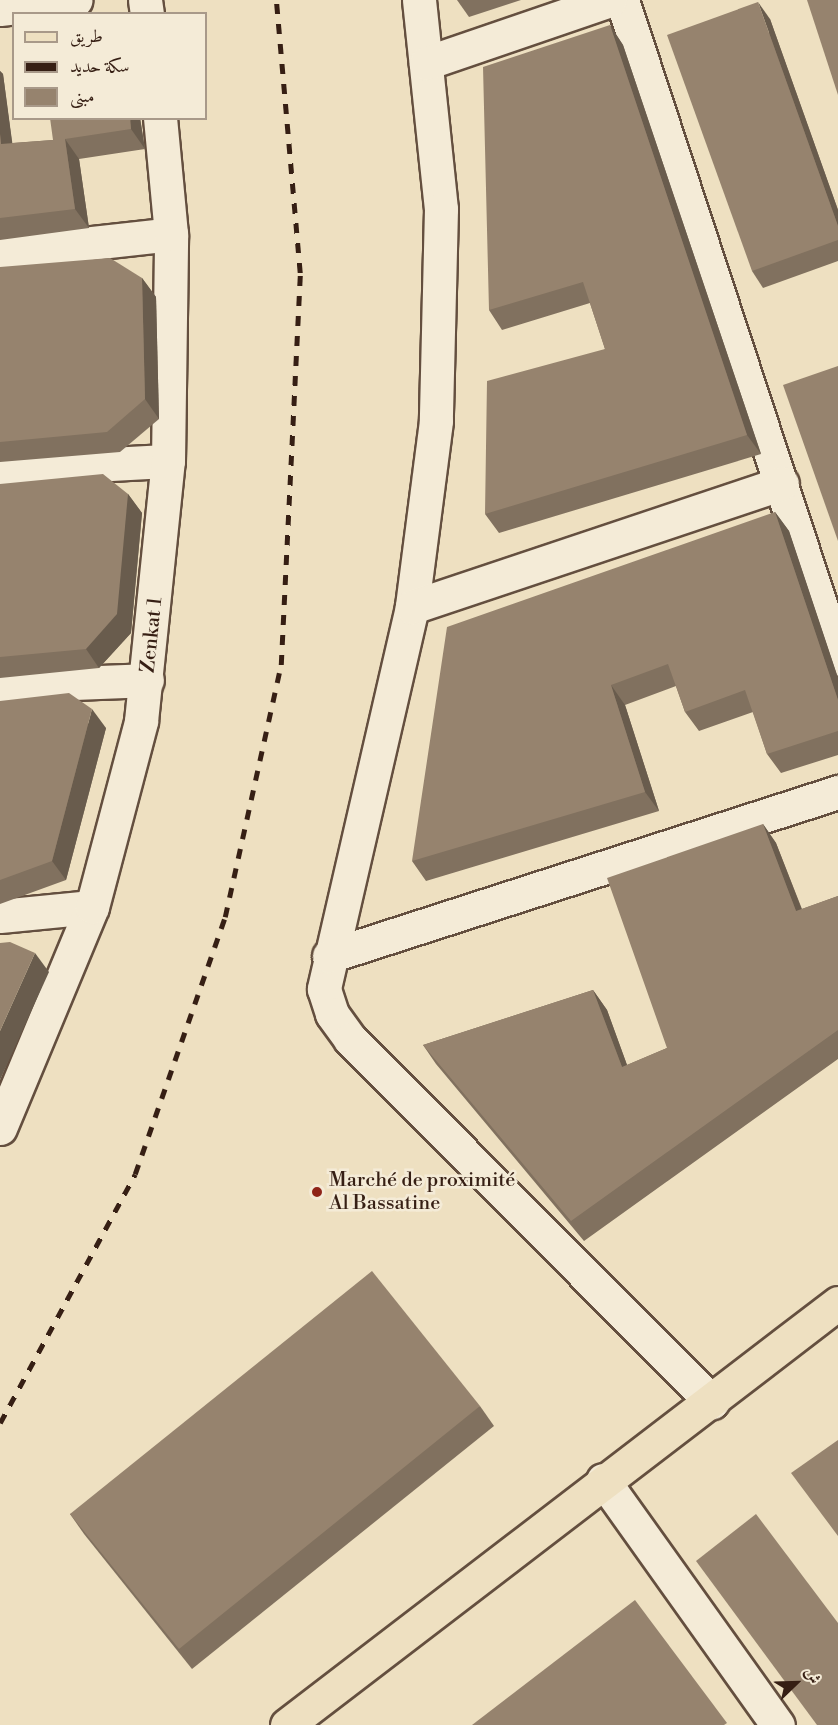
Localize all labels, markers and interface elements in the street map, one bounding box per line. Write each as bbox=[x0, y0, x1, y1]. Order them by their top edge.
legend bbox=[12, 12, 207, 120]
text: طريق bbox=[70, 25, 103, 48]
text: سكة حديد bbox=[70, 55, 129, 78]
text: مبنى bbox=[70, 85, 95, 108]
street label: Zenkat 1 bbox=[136, 596, 168, 674]
place label: Marché de proximité Al Bassatine bbox=[329, 1168, 515, 1215]
marker: Marché de proximité Al Bassatine bbox=[310, 1185, 324, 1199]
north arrow bbox=[766, 1653, 826, 1713]
text: ش bbox=[800, 1665, 825, 1687]

